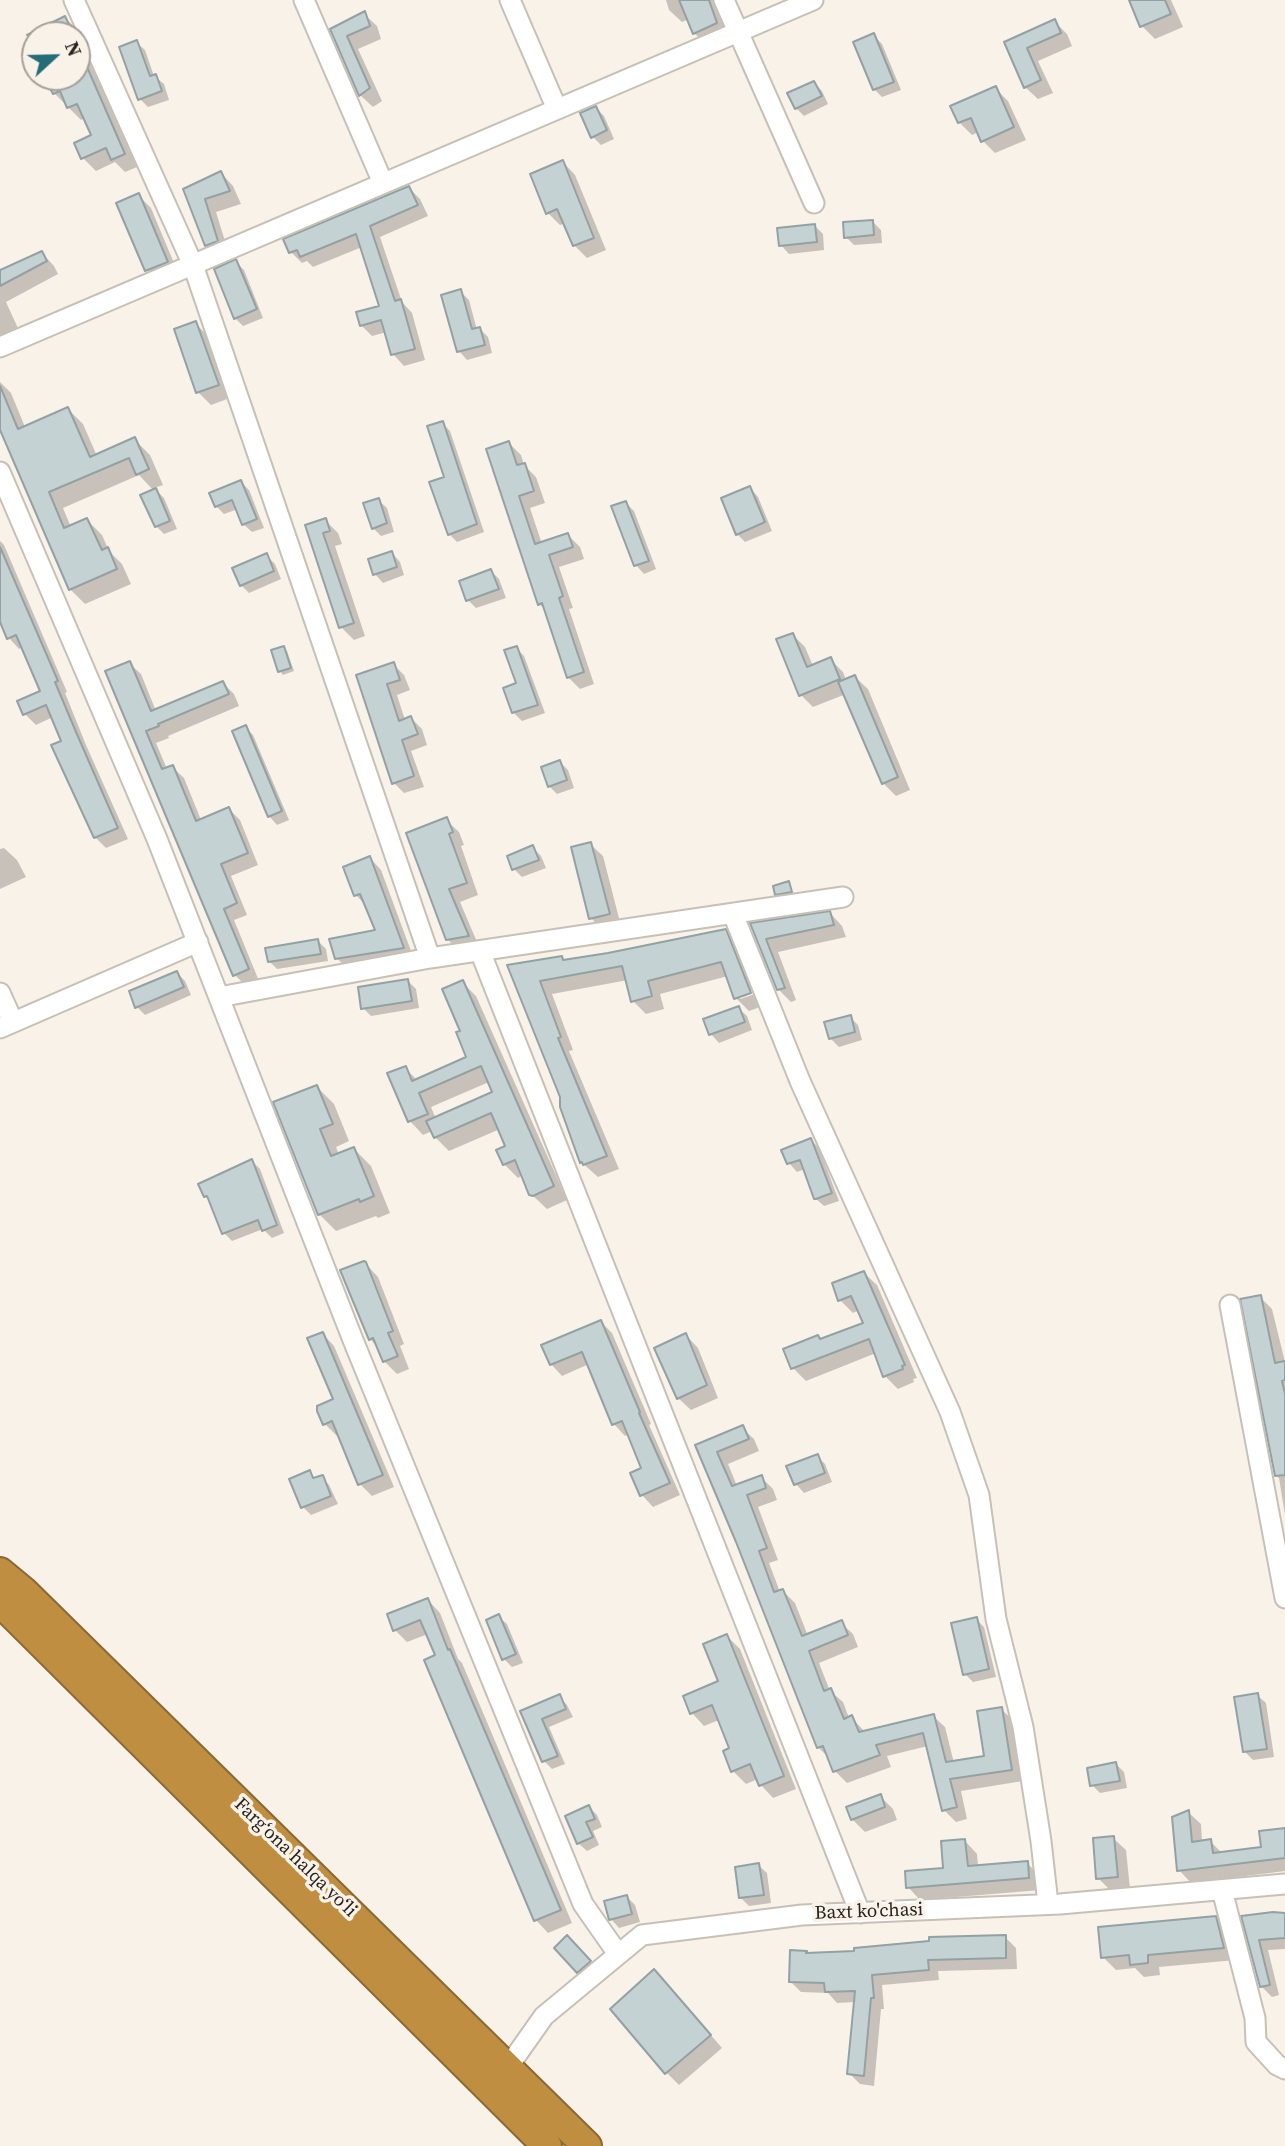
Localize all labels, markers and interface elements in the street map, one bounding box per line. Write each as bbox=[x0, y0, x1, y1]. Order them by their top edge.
north arrow bbox=[21, 21, 91, 91]
text: N bbox=[59, 38, 88, 60]
street label: Farg‘ona halqa yo‘li bbox=[229, 1794, 361, 1922]
street label: Baxt ko'chasi bbox=[814, 1899, 924, 1925]

